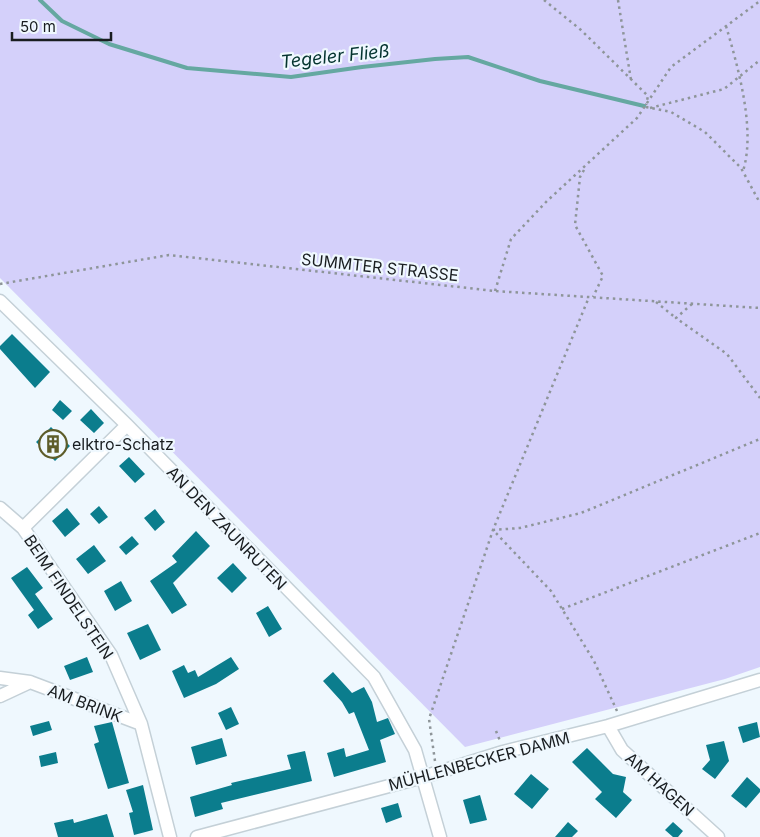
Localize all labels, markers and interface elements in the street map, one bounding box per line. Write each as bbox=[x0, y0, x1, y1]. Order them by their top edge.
scale bar bbox=[12, 10, 111, 42]
text: 50 m bbox=[20, 17, 56, 36]
water label: Tegeler Fließ bbox=[280, 40, 390, 72]
street label: SUMMTER STRASSE bbox=[300, 249, 460, 285]
building icon: elktro-Schatz bbox=[38, 429, 68, 459]
place label: elktro-Schatz bbox=[72, 434, 174, 454]
street label: AN DEN ZAUNRUTEN bbox=[163, 462, 291, 594]
street label: BEIM FINDELSTEIN bbox=[20, 531, 118, 663]
street label: AM BRINK bbox=[45, 680, 125, 726]
street label: MÜHLENBECKER DAMM bbox=[386, 727, 572, 795]
street label: AM HAGEN bbox=[621, 748, 699, 820]

